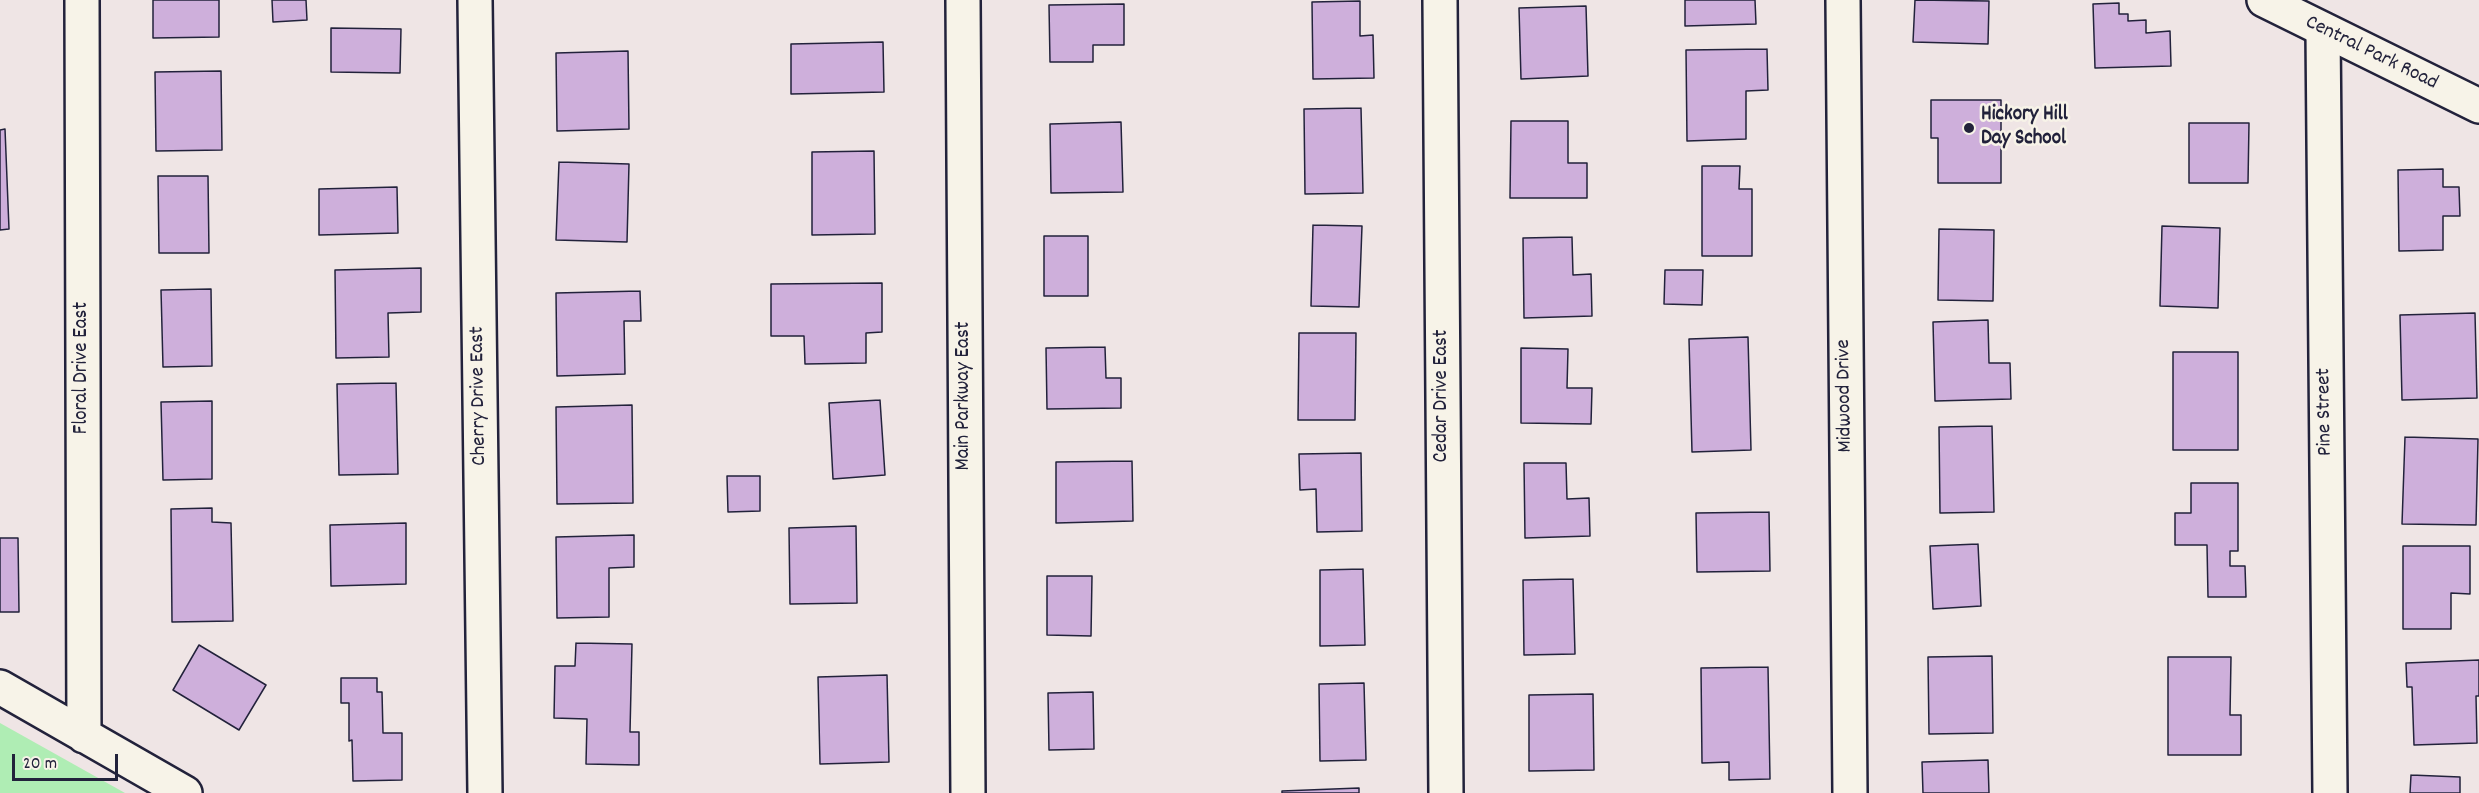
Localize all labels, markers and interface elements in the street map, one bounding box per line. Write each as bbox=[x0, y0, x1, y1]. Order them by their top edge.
street label: Central Park Road bbox=[2301, 11, 2441, 97]
place label: Hickory Hill Day School bbox=[1981, 103, 2068, 153]
marker: Hickory Hill Day School bbox=[1962, 121, 1976, 135]
street label: Floral Drive East bbox=[70, 302, 96, 434]
street label: Main Parkway East bbox=[952, 322, 978, 470]
street label: Cherry Drive East bbox=[466, 326, 494, 466]
street label: Cedar Drive East bbox=[1430, 329, 1456, 463]
street label: Midwood Drive bbox=[1832, 339, 1860, 453]
street label: Pine Street bbox=[2313, 368, 2339, 456]
scale bar bbox=[15, 742, 122, 780]
text: 20 m bbox=[23, 752, 57, 777]

